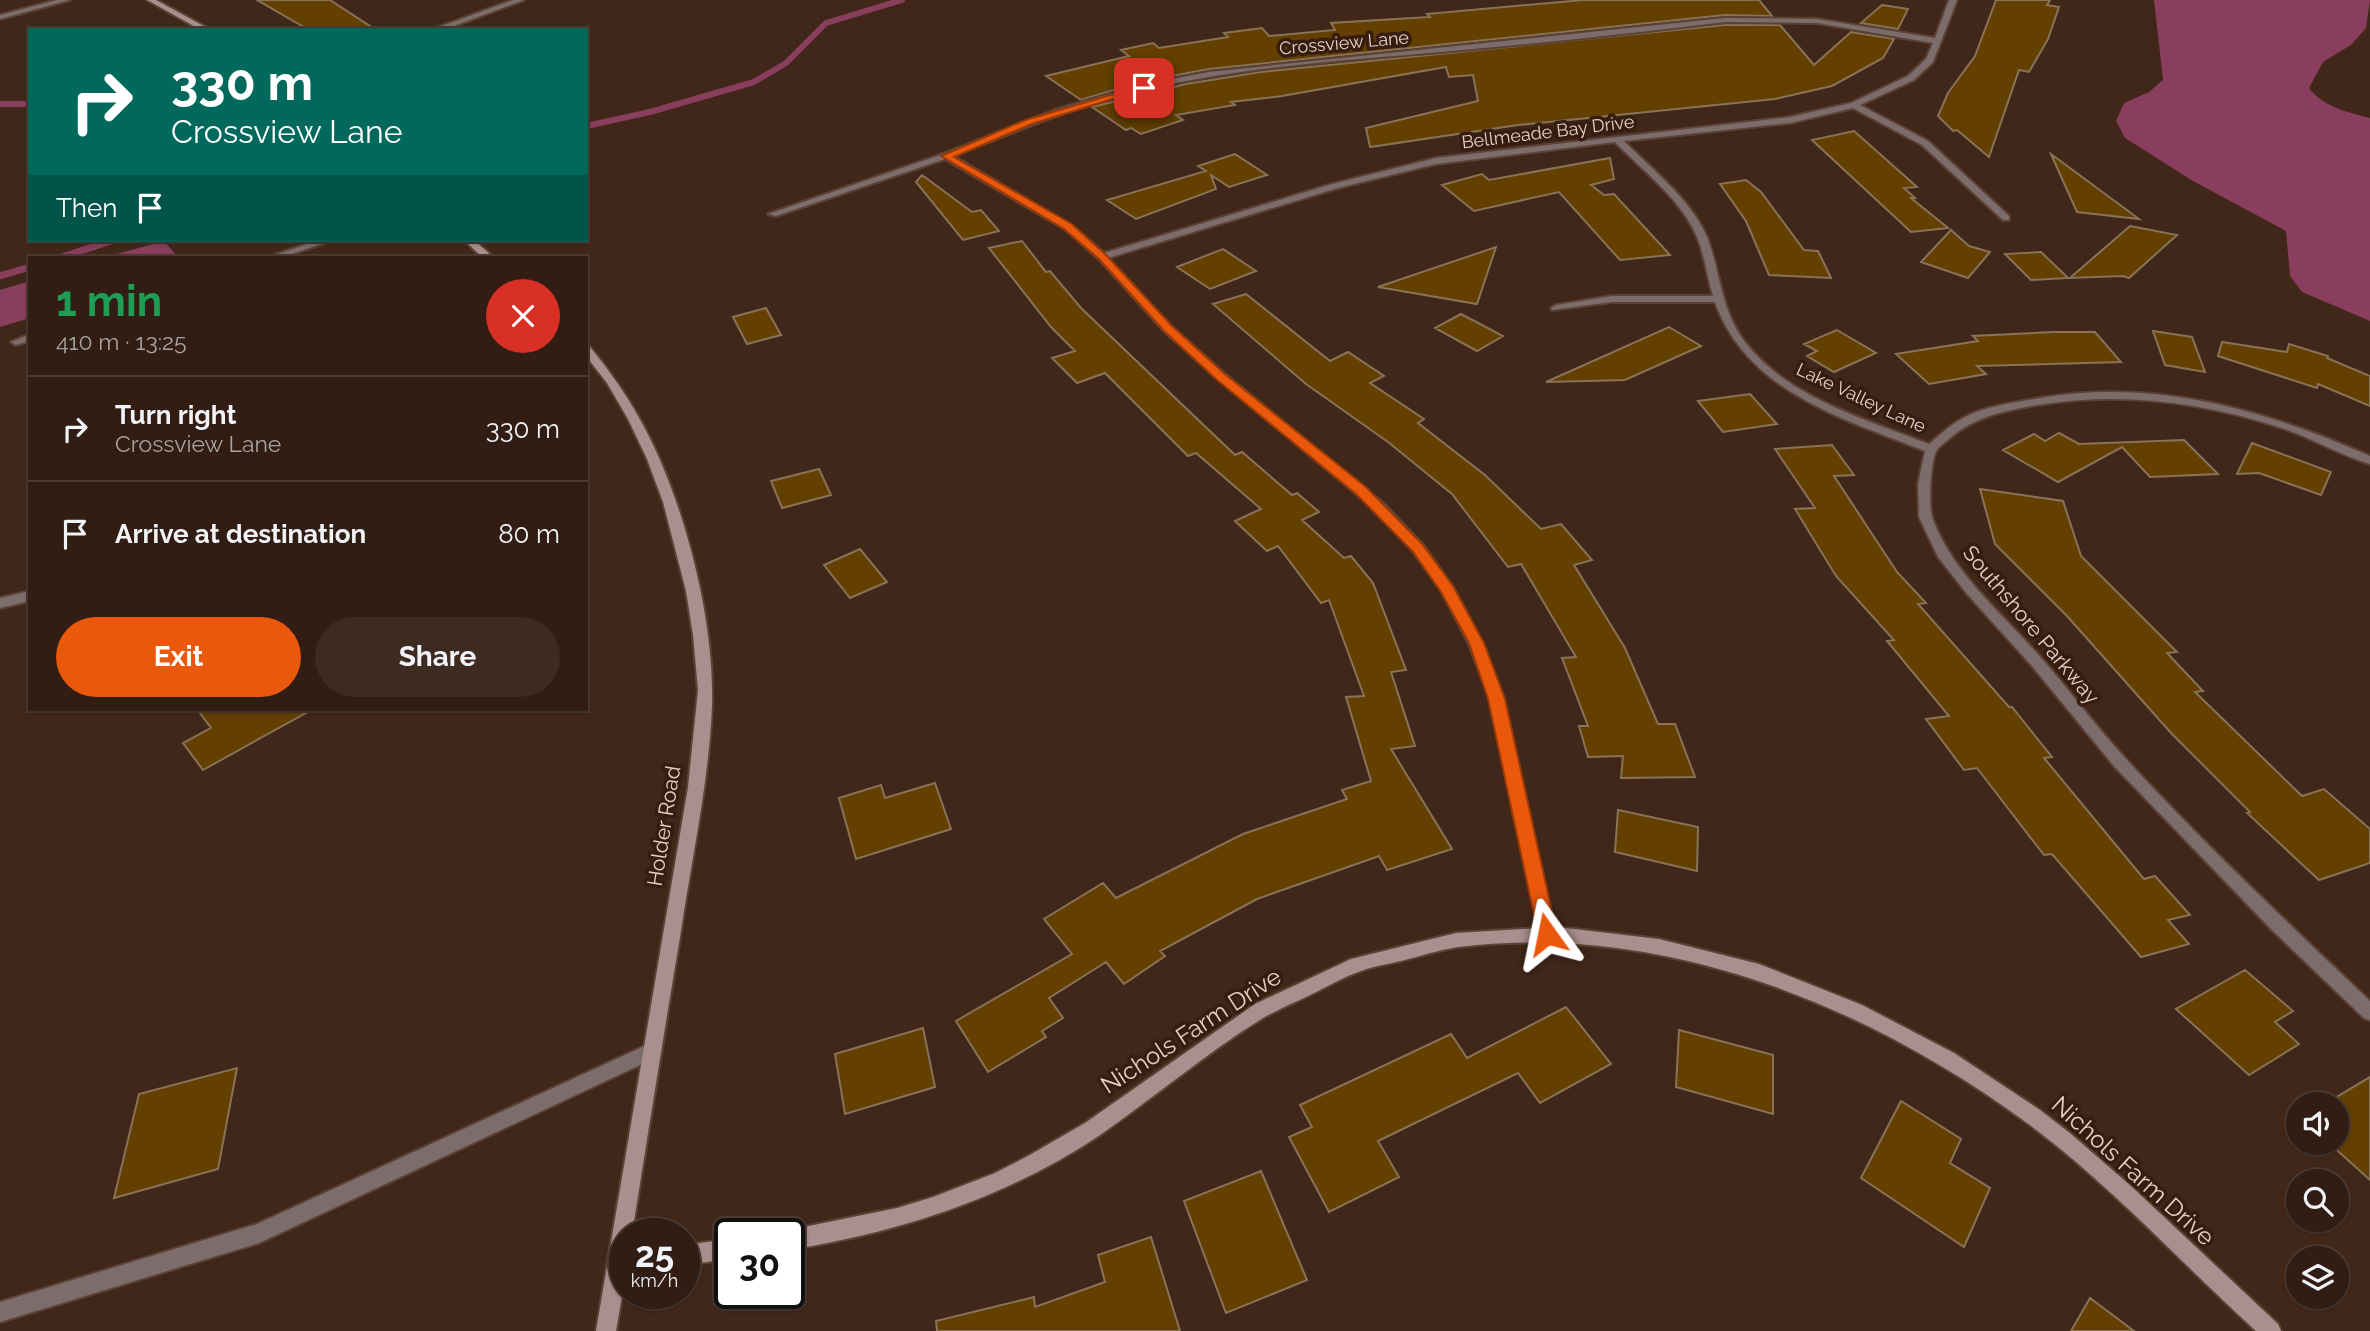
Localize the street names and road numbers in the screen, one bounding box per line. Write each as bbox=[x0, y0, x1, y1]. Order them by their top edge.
street label: Crossview Lane bbox=[1278, 26, 1410, 59]
street label: Bellmeade Bay Drive bbox=[1460, 110, 1636, 153]
street label: Lake Valley Lane bbox=[1793, 358, 1930, 437]
street label: Southshore Parkway bbox=[1958, 541, 2105, 709]
street label: Holder Road bbox=[642, 764, 685, 888]
street label: Nichols Farm Drive bbox=[1095, 962, 1286, 1100]
street label: Nichols Farm Drive bbox=[2046, 1090, 2221, 1251]

